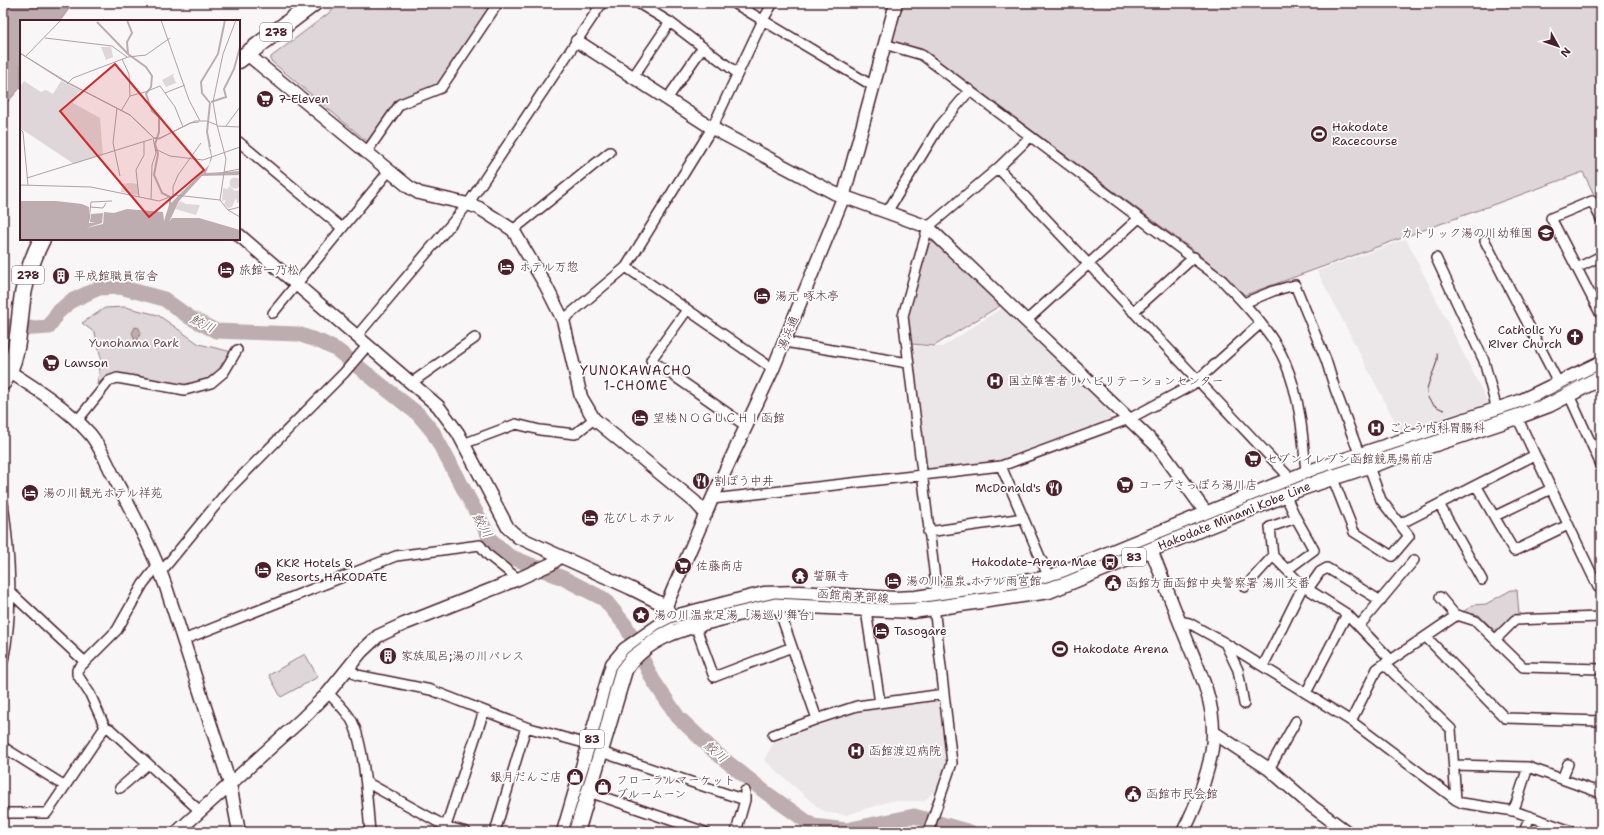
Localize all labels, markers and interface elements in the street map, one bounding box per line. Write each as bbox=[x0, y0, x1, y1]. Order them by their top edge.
inset map bbox=[20, 20, 240, 240]
road number: 278 bbox=[260, 23, 292, 41]
north arrow bbox=[1538, 26, 1578, 66]
text: N bbox=[1557, 44, 1574, 60]
supermarket icon: 7-Eleven bbox=[255, 89, 275, 109]
place label: 7-Eleven bbox=[278, 91, 329, 107]
place label: Hakodate Racecourse bbox=[1332, 119, 1398, 149]
sports icon: Hakodate Racecourse bbox=[1309, 124, 1329, 144]
school or university icon: カトリック湯の川幼稚園 bbox=[1536, 223, 1556, 243]
place label: カトリック湯の川幼稚園 bbox=[1401, 225, 1533, 241]
hotel icon: ホテル万惣 bbox=[496, 257, 516, 277]
place label: ホテル万惣 bbox=[519, 259, 579, 275]
hotel icon: 旅館一乃松 bbox=[216, 260, 236, 280]
place label: 旅館一乃松 bbox=[239, 262, 299, 278]
road number: 278 bbox=[12, 266, 44, 284]
building icon: 平成館職員宿舎 bbox=[51, 266, 71, 286]
place label: 平成館職員宿舎 bbox=[74, 268, 158, 284]
hotel icon: 湯元 啄木亭 bbox=[752, 286, 772, 306]
place label: 湯元 啄木亭 bbox=[775, 288, 839, 304]
water label: 鮫川 bbox=[187, 310, 218, 337]
street label: 湯浜通 bbox=[774, 313, 802, 353]
place label: Catholic Yu River Church bbox=[1488, 322, 1562, 352]
church icon: Catholic Yu River Church bbox=[1565, 327, 1585, 347]
park label: Yunohama Park bbox=[89, 335, 179, 351]
supermarket icon: Lawson bbox=[41, 353, 61, 373]
place label: Lawson bbox=[64, 355, 108, 371]
district label: YUNOKAWACHO 1-CHOME bbox=[580, 362, 692, 394]
hospital icon: 国立障害者リハビリテーションセンター bbox=[985, 371, 1005, 391]
place label: 国立障害者リハビリテーションセンター bbox=[1008, 373, 1224, 389]
hotel icon: 望楼ＮＯＧＵＣＨＩ函館 bbox=[630, 408, 650, 428]
place label: 望楼ＮＯＧＵＣＨＩ函館 bbox=[653, 410, 785, 426]
hospital icon: ごとう内科胃腸科 bbox=[1366, 418, 1386, 438]
place label: ごとう内科胃腸科 bbox=[1389, 420, 1485, 436]
supermarket icon: セブンイレブン函館競馬場前店 bbox=[1243, 449, 1263, 469]
place label: セブンイレブン函館競馬場前店 bbox=[1266, 451, 1434, 467]
restaurant icon: 割ぽう中井 bbox=[691, 471, 711, 491]
place label: 割ぽう中井 bbox=[714, 473, 774, 489]
supermarket icon: コープさっぽろ湯川店 bbox=[1115, 475, 1135, 495]
place label: コープさっぽろ湯川店 bbox=[1138, 477, 1258, 493]
restaurant icon: McDonald's bbox=[1044, 478, 1064, 498]
street label: Hakodate Minami Kobe Line bbox=[1155, 478, 1313, 554]
place label: McDonald's bbox=[975, 480, 1041, 496]
hotel icon: 湯の川観光ホテル祥苑 bbox=[20, 483, 40, 503]
place label: 湯の川観光ホテル祥苑 bbox=[43, 485, 163, 501]
hotel icon: 花びしホテル bbox=[580, 508, 600, 528]
water label: 鮫川 bbox=[469, 510, 496, 541]
place label: 花びしホテル bbox=[603, 510, 675, 526]
road number: 83 bbox=[1122, 548, 1146, 566]
bus stop icon: Hakodate-Arena Mae bbox=[1100, 552, 1120, 572]
place label: Hakodate-Arena Mae bbox=[971, 554, 1097, 570]
place label: KKR Hotels & Resorts HAKODATE bbox=[276, 555, 387, 585]
supermarket icon: 佐藤商店 bbox=[673, 556, 693, 576]
place label: 佐藤商店 bbox=[696, 558, 744, 574]
hotel icon: KKR Hotels & Resorts HAKODATE bbox=[253, 560, 273, 580]
temple icon: 誓願寺 bbox=[790, 566, 810, 586]
place label: 誓願寺 bbox=[813, 568, 849, 584]
hotel icon: 湯の川温泉 ホテル雨宮館 bbox=[883, 571, 903, 591]
place label: 湯の川温泉 ホテル雨宮館 bbox=[906, 573, 1042, 589]
public building icon: 函館方面函館中央警察署 湯川交番 bbox=[1103, 573, 1123, 593]
place label: 函館方面函館中央警察署 湯川交番 bbox=[1126, 575, 1310, 591]
street label: 函館南茅部線 bbox=[817, 586, 889, 606]
place icon: 湯の川温泉足湯「湯巡り舞台」 bbox=[631, 605, 651, 625]
place label: 湯の川温泉足湯「湯巡り舞台」 bbox=[654, 607, 822, 623]
hotel icon: Tasogare bbox=[871, 621, 891, 641]
place label: Tasogare bbox=[894, 623, 947, 639]
sports icon: Hakodate Arena bbox=[1050, 639, 1070, 659]
place label: Hakodate Arena bbox=[1073, 641, 1169, 657]
building icon: 家族風呂;湯の川パレス bbox=[378, 646, 398, 666]
place label: 家族風呂;湯の川パレス bbox=[401, 648, 524, 664]
road number: 83 bbox=[580, 730, 604, 748]
water label: 鮫川 bbox=[700, 736, 731, 766]
hospital icon: 函館渡辺病院 bbox=[846, 741, 866, 761]
place label: 函館渡辺病院 bbox=[869, 743, 941, 759]
shop icon: 銀月だんご店 bbox=[565, 767, 585, 787]
place label: 銀月だんご店 bbox=[490, 769, 562, 785]
place label: フローラルマーケット ブルームーン bbox=[616, 772, 736, 802]
shop icon: フローラルマーケット ブルームーン bbox=[593, 777, 613, 797]
public building icon: 函館市民会館 bbox=[1123, 784, 1143, 804]
place label: 函館市民会館 bbox=[1146, 786, 1218, 802]

